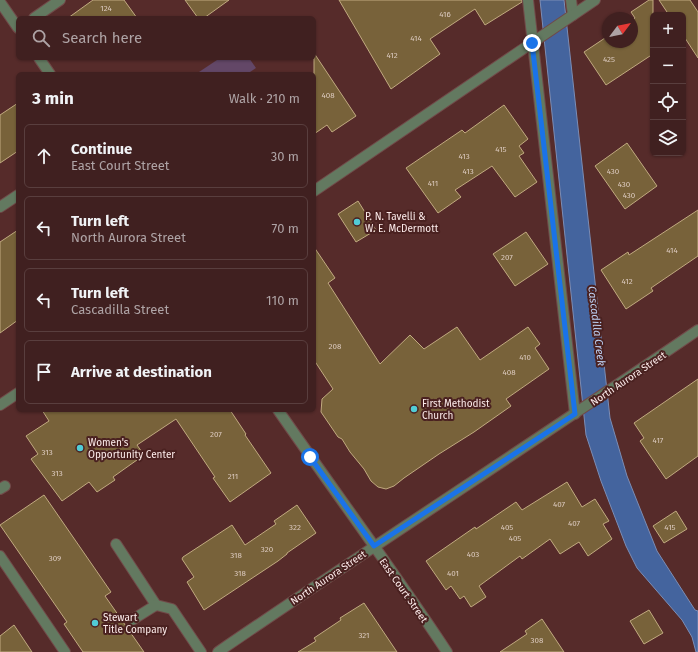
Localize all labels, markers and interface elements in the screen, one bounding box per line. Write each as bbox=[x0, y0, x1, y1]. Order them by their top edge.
house number: 124 bbox=[100, 4, 112, 13]
house number: 416 bbox=[439, 10, 451, 19]
north arrow bbox=[602, 12, 638, 48]
map controls bbox=[650, 12, 686, 156]
button: + bbox=[650, 12, 686, 48]
search box bbox=[16, 16, 316, 60]
icon: search bbox=[30, 27, 52, 49]
text: Search here bbox=[62, 29, 142, 47]
house number: 414 bbox=[410, 34, 422, 43]
route end bbox=[523, 34, 541, 52]
button: − bbox=[650, 48, 686, 84]
house number: 412 bbox=[386, 51, 398, 60]
house number: 425 bbox=[603, 55, 615, 64]
button: locate bbox=[650, 84, 686, 120]
text: 3 min bbox=[32, 88, 74, 109]
text: Walk · 210 m bbox=[229, 91, 300, 106]
house number: 408 bbox=[321, 91, 335, 100]
button: layers bbox=[650, 120, 686, 156]
text: Continue bbox=[71, 140, 132, 158]
icon: ahead bbox=[33, 145, 55, 167]
house number: 415 bbox=[495, 145, 507, 154]
text: 30 m bbox=[271, 149, 299, 164]
house number: 413 bbox=[458, 152, 470, 161]
text: East Court Street bbox=[71, 158, 170, 173]
house number: 413 bbox=[462, 167, 474, 176]
house number: 430 bbox=[607, 167, 620, 176]
house number: 411 bbox=[428, 179, 438, 188]
house number: 430 bbox=[618, 180, 631, 189]
house number: 430 bbox=[623, 191, 636, 200]
place label: P. N. Tavelli & W. E. McDermott bbox=[365, 211, 439, 235]
text: Turn left bbox=[71, 212, 129, 230]
icon: left bbox=[33, 217, 55, 239]
marker: P. N. Tavelli & W. E. McDermott bbox=[352, 217, 362, 227]
text: 70 m bbox=[272, 221, 299, 236]
text: North Aurora Street bbox=[71, 230, 186, 245]
house number: 414 bbox=[666, 246, 678, 255]
house number: 207 bbox=[501, 253, 513, 262]
house number: 412 bbox=[621, 277, 633, 286]
text: Turn left bbox=[71, 284, 129, 302]
water label: Cascadilla Creek bbox=[585, 285, 608, 367]
icon: left bbox=[33, 289, 55, 311]
text: 110 m bbox=[266, 293, 299, 308]
text: Cascadilla Street bbox=[71, 302, 169, 317]
house number: 208 bbox=[329, 342, 342, 351]
street label: North Aurora Street bbox=[589, 349, 669, 409]
house number: 410 bbox=[519, 353, 531, 362]
icon: arrive bbox=[33, 361, 55, 383]
text: Arrive at destination bbox=[71, 363, 212, 381]
house number: 408 bbox=[502, 368, 516, 377]
place label: First Methodist Church bbox=[422, 398, 490, 422]
marker: First Methodist Church bbox=[409, 404, 419, 414]
house number: 207 bbox=[210, 430, 222, 439]
house number: 417 bbox=[653, 436, 664, 445]
place label: Women's Opportunity Center bbox=[88, 437, 175, 461]
marker: Women's Opportunity Center bbox=[75, 443, 85, 453]
house number: 313 bbox=[41, 448, 53, 457]
route start bbox=[301, 448, 319, 466]
house number: 313 bbox=[51, 469, 63, 478]
house number: 211 bbox=[228, 472, 238, 481]
house number: 407 bbox=[553, 500, 565, 509]
house number: 407 bbox=[568, 519, 580, 528]
house number: 322 bbox=[289, 523, 301, 532]
house number: 405 bbox=[501, 523, 513, 532]
house number: 415 bbox=[664, 523, 676, 532]
house number: 405 bbox=[509, 534, 521, 543]
house number: 320 bbox=[261, 545, 274, 554]
street label: North Aurora Street bbox=[289, 548, 369, 608]
house number: 403 bbox=[467, 550, 479, 559]
house number: 318 bbox=[230, 551, 242, 560]
house number: 309 bbox=[49, 554, 61, 563]
street label: East Court Street bbox=[377, 556, 430, 625]
house number: 318 bbox=[234, 569, 246, 578]
house number: 401 bbox=[447, 569, 459, 578]
place label: Stewart Title Company bbox=[103, 612, 167, 636]
marker: Stewart Title Company bbox=[90, 618, 100, 628]
house number: 321 bbox=[358, 631, 370, 640]
house number: 308 bbox=[531, 636, 544, 645]

